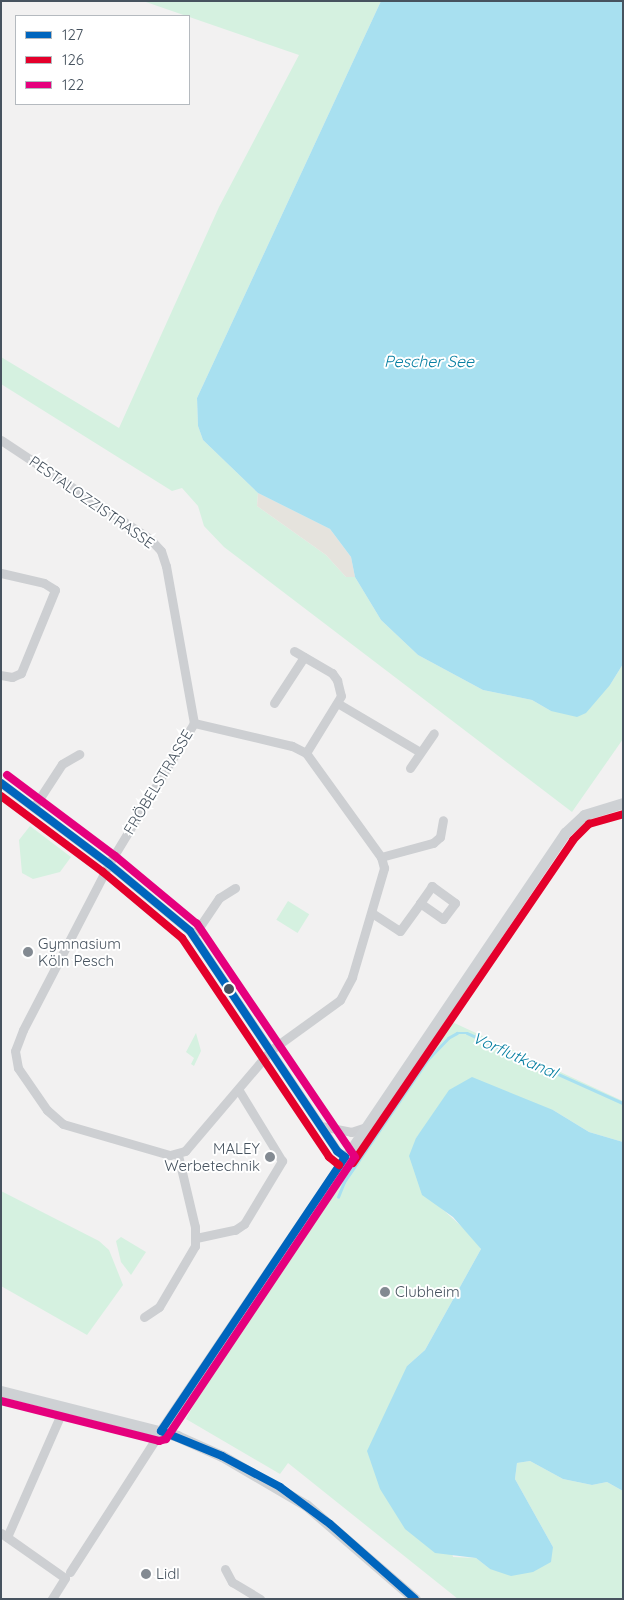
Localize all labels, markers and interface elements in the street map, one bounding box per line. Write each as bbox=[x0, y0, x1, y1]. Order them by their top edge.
legend bbox=[15, 15, 190, 105]
text: 127 bbox=[62, 25, 83, 44]
text: 126 bbox=[62, 50, 84, 69]
text: 122 bbox=[62, 75, 84, 94]
water label: Pescher See bbox=[384, 351, 474, 371]
street label: PESTALOZZISTRASSE bbox=[26, 452, 158, 552]
street label: FRÖBELSTRASSE bbox=[120, 726, 196, 838]
place label: Gymnasium Köln Pesch bbox=[38, 934, 121, 969]
marker: Gymnasium Köln Pesch bbox=[22, 946, 34, 958]
unlabelled marker bbox=[224, 984, 234, 994]
water label: Vorflutkanal bbox=[470, 1028, 560, 1082]
place label: MALEY Werbetechnik bbox=[164, 1139, 260, 1174]
marker: MALEY Werbetechnik bbox=[264, 1151, 276, 1163]
place label: Clubheim bbox=[395, 1283, 460, 1301]
marker: Clubheim bbox=[379, 1286, 391, 1298]
place label: Lidl bbox=[156, 1565, 180, 1583]
marker: Lidl bbox=[140, 1568, 152, 1580]

